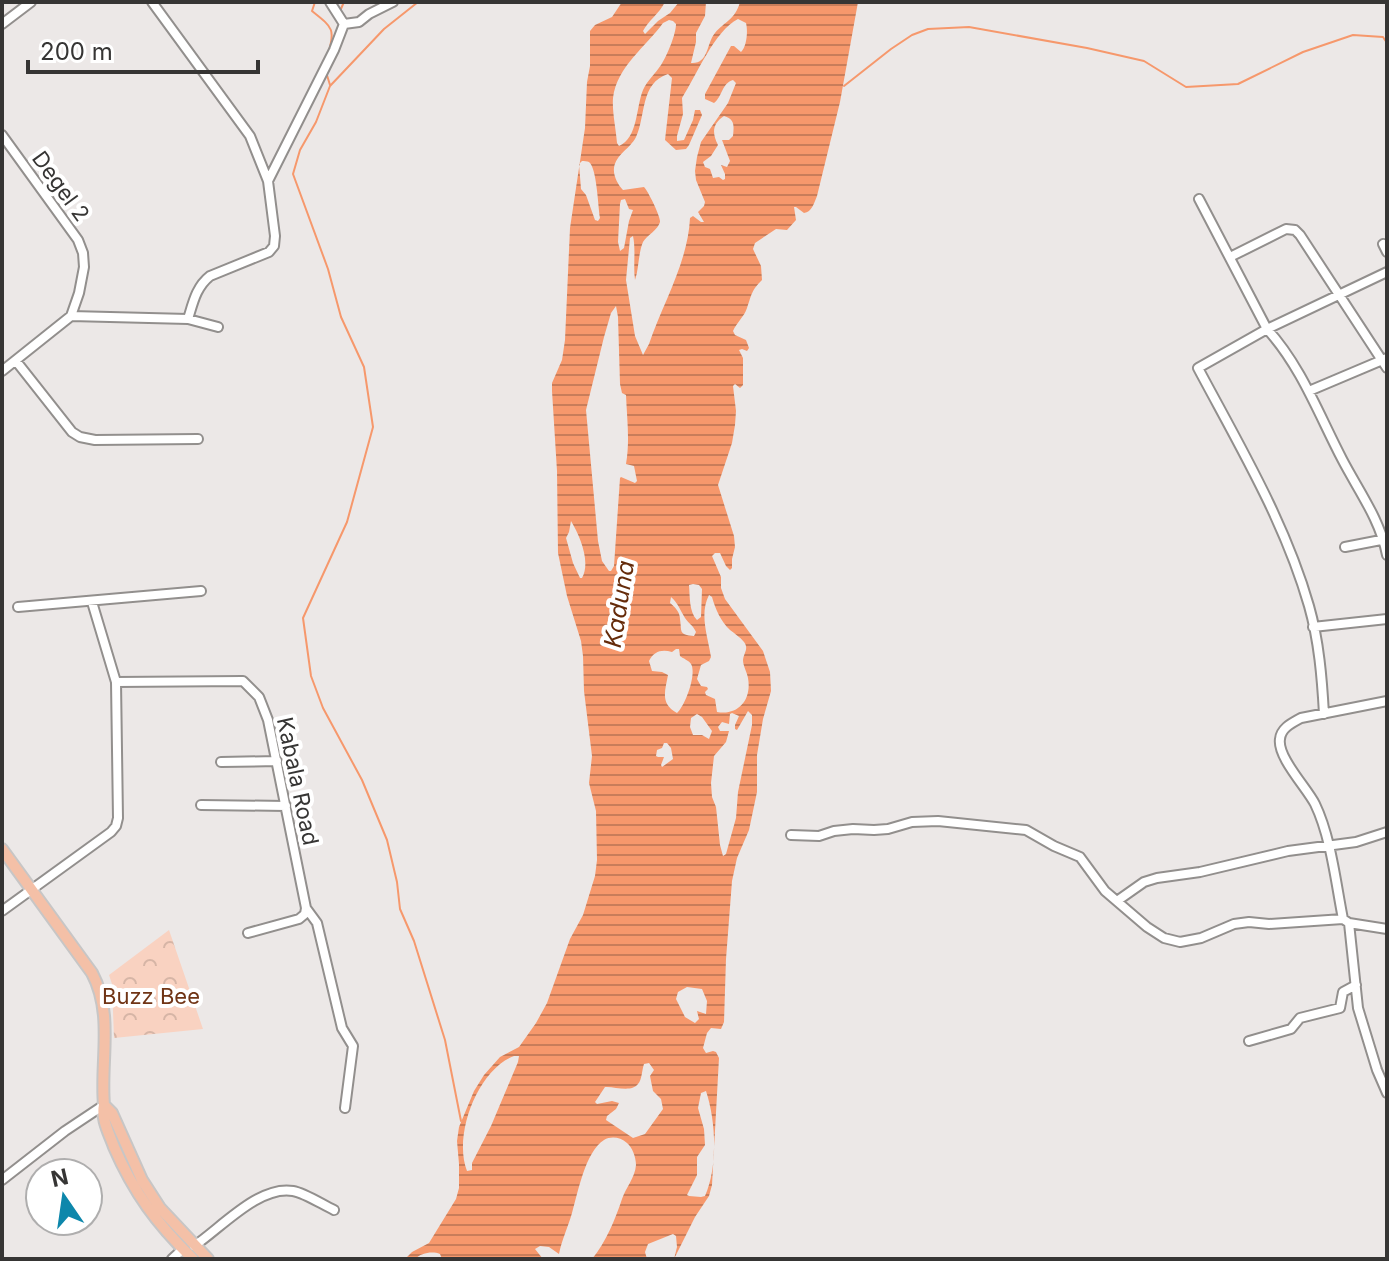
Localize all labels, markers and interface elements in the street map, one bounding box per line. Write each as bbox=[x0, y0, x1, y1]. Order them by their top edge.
scale bar bbox=[28, 24, 258, 74]
text: 200 m bbox=[40, 37, 113, 66]
street label: Degel 2 bbox=[27, 146, 95, 226]
water label: Kaduna bbox=[598, 558, 640, 650]
street label: Kabala Road bbox=[272, 715, 324, 847]
park label: Buzz Bee bbox=[102, 983, 200, 1009]
north arrow bbox=[24, 1157, 104, 1237]
text: N bbox=[48, 1163, 71, 1192]

